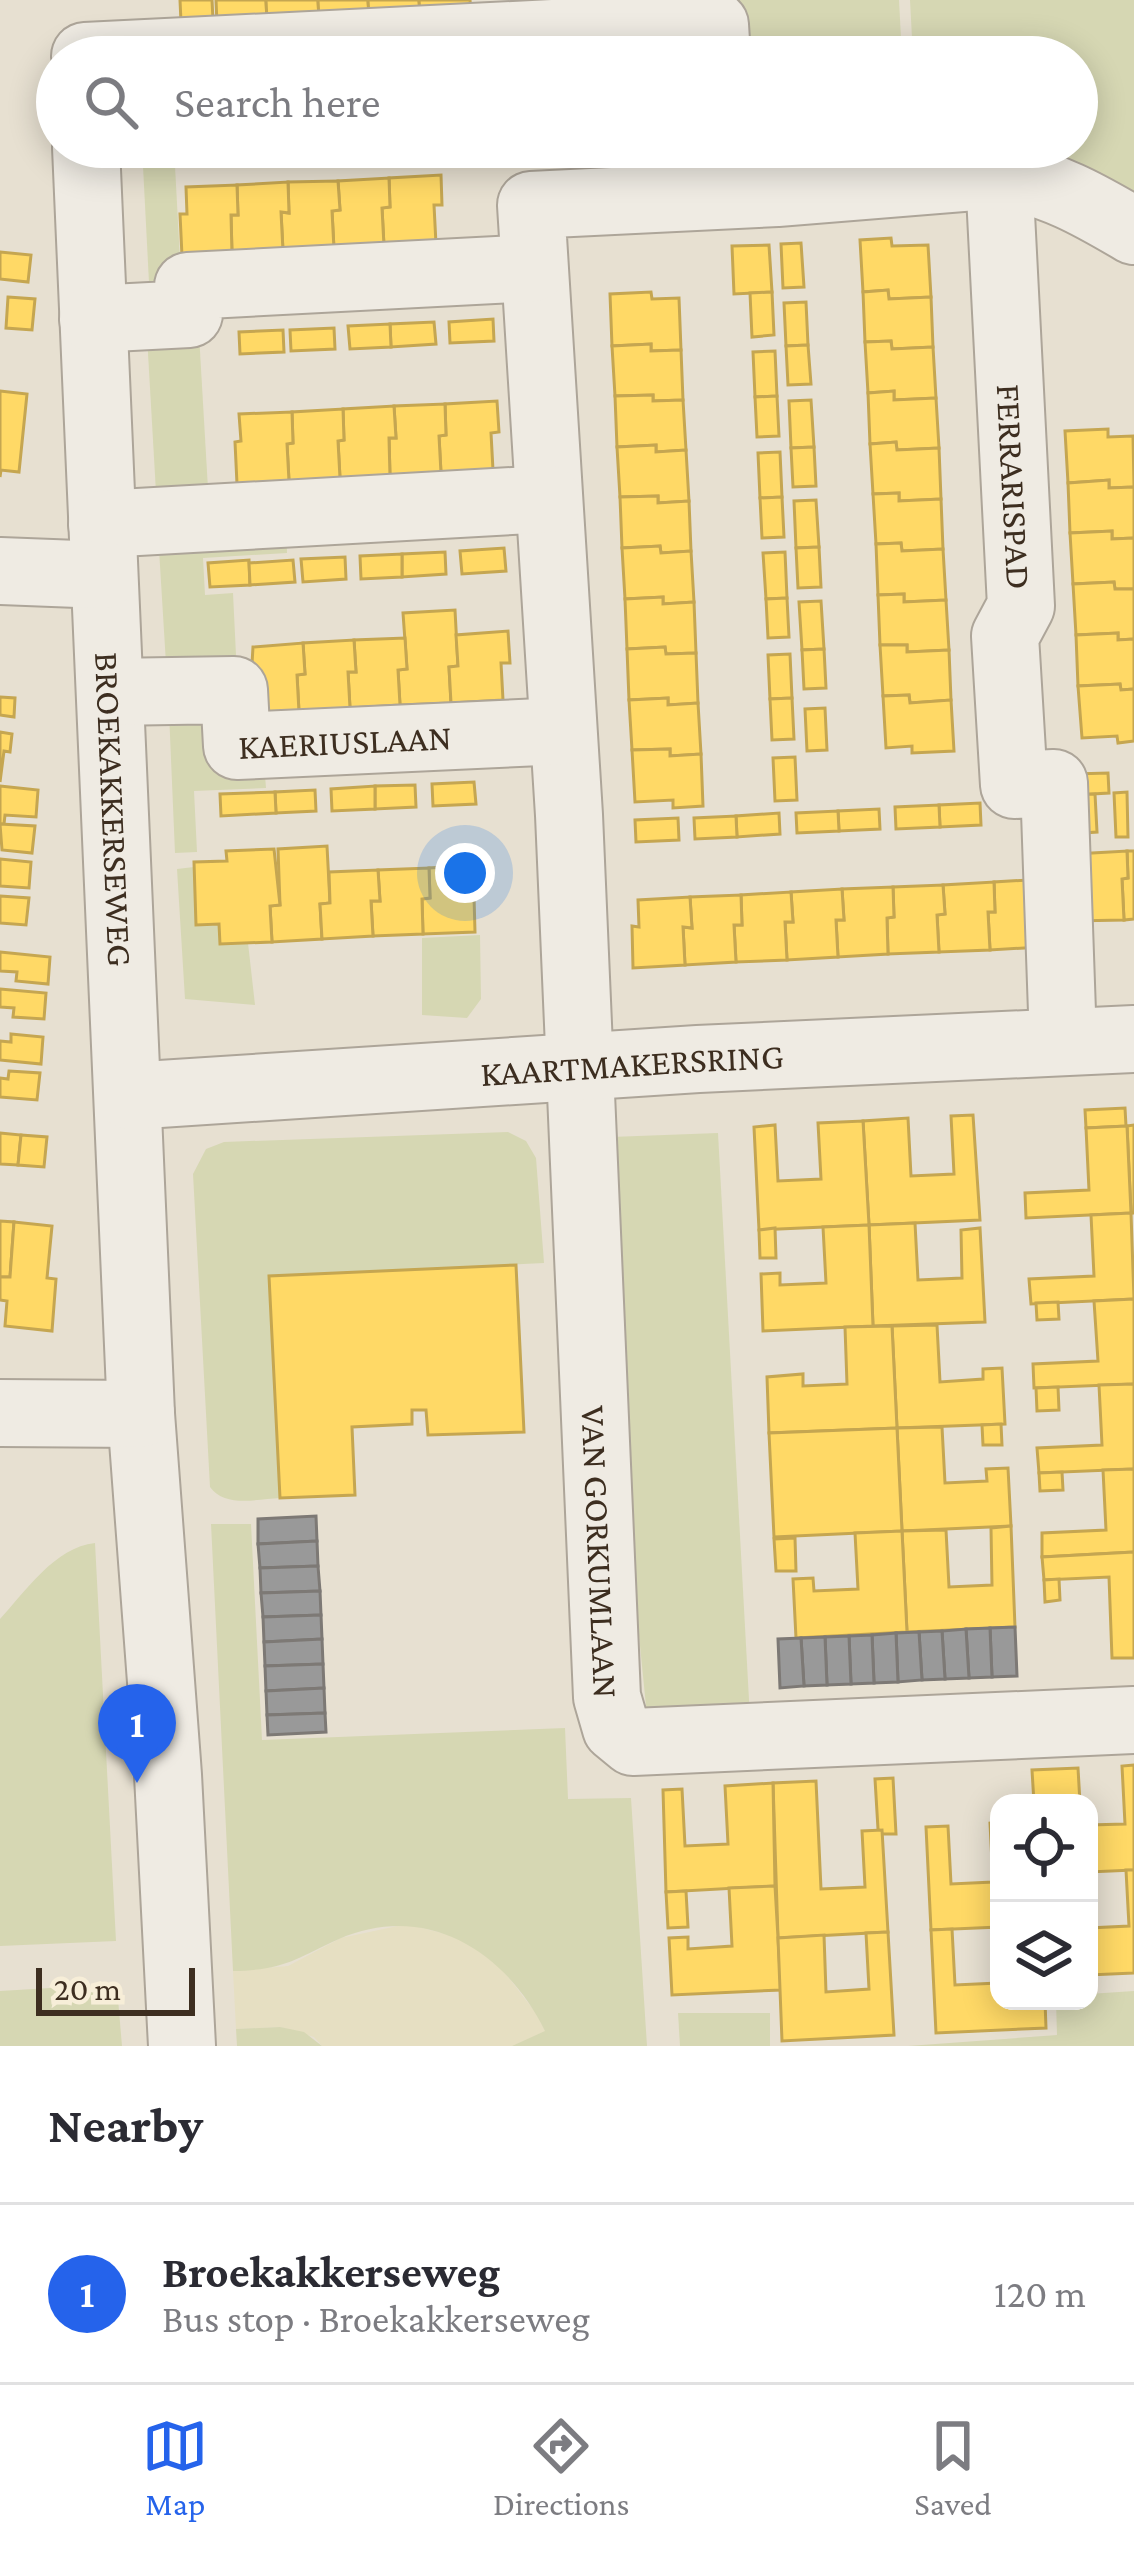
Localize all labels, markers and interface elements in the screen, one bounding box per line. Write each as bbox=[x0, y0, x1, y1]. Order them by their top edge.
search box bbox=[36, 36, 1098, 168]
icon: search bbox=[78, 69, 144, 135]
text: Search here bbox=[174, 77, 381, 127]
street label: FERRARISPAD bbox=[989, 383, 1039, 590]
street label: BROEKAKKERSEWEG bbox=[87, 651, 141, 968]
street label: KAERIUSLAAN bbox=[237, 717, 452, 767]
your location bbox=[435, 843, 495, 903]
street label: KAARTMAKERSRING bbox=[479, 1036, 785, 1094]
street label: VAN GORKUMLAAN bbox=[573, 1405, 626, 1699]
pin: 1 bbox=[98, 1684, 176, 1783]
map controls bbox=[990, 1794, 1098, 2010]
button: locate bbox=[990, 1794, 1098, 1902]
button: layers bbox=[990, 1902, 1098, 2010]
scale bar bbox=[36, 1962, 195, 2015]
text: 20 m bbox=[54, 1970, 121, 2007]
text: Nearby bbox=[48, 2096, 203, 2153]
text: Broekakkerseweg bbox=[162, 2247, 500, 2297]
text: 1 bbox=[80, 2272, 94, 2315]
text: 120 m bbox=[994, 2272, 1086, 2315]
text: Bus stop · Broekakkerseweg bbox=[162, 2297, 590, 2340]
tab: Map bbox=[142, 2413, 208, 2522]
tab: Directions bbox=[493, 2413, 630, 2522]
tab: Saved bbox=[914, 2413, 992, 2522]

